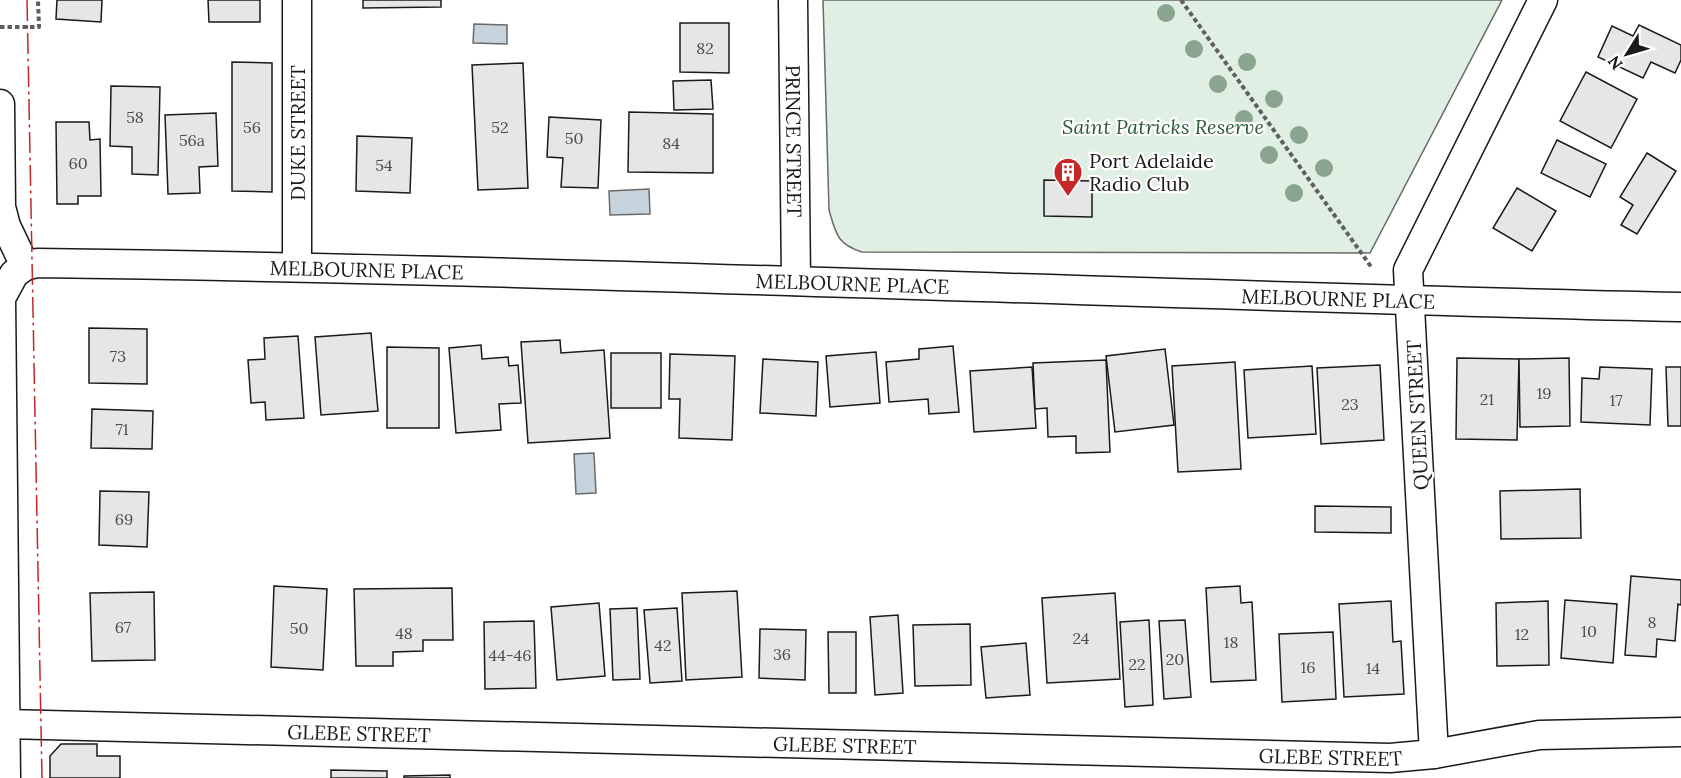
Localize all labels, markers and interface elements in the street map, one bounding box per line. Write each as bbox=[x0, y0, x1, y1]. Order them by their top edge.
north arrow bbox=[1597, 24, 1657, 84]
house number: 82 bbox=[696, 38, 714, 58]
text: N bbox=[1603, 52, 1627, 74]
street label: DUKE STREET bbox=[285, 65, 310, 201]
street label: PRINCE STREET bbox=[781, 65, 808, 218]
house number: 58 bbox=[126, 107, 144, 127]
park label: Saint Patricks Reserve bbox=[1062, 114, 1264, 139]
house number: 56 bbox=[243, 117, 261, 137]
house number: 52 bbox=[491, 117, 509, 137]
house number: 50 bbox=[565, 128, 583, 148]
house number: 56a bbox=[179, 130, 205, 150]
house number: 84 bbox=[662, 133, 680, 153]
place label: Port Adelaide Radio Club bbox=[1089, 148, 1214, 196]
house number: 60 bbox=[68, 153, 88, 173]
house number: 54 bbox=[375, 155, 393, 175]
building icon: Port Adelaide Radio Club bbox=[1052, 156, 1084, 198]
street label: MELBOURNE PLACE bbox=[269, 254, 464, 284]
street label: MELBOURNE PLACE bbox=[755, 267, 950, 298]
street label: MELBOURNE PLACE bbox=[1241, 283, 1435, 313]
street label: QUEEN STREET bbox=[1401, 339, 1433, 491]
house number: 73 bbox=[110, 346, 126, 366]
house number: 19 bbox=[1536, 383, 1552, 403]
house number: 21 bbox=[1480, 389, 1494, 409]
house number: 17 bbox=[1609, 390, 1623, 410]
house number: 23 bbox=[1341, 394, 1359, 414]
house number: 71 bbox=[115, 419, 129, 439]
house number: 69 bbox=[115, 509, 133, 529]
house number: 8 bbox=[1648, 612, 1657, 632]
house number: 67 bbox=[115, 617, 132, 637]
house number: 50 bbox=[290, 618, 308, 638]
house number: 10 bbox=[1581, 621, 1597, 641]
house number: 48 bbox=[395, 623, 413, 643]
house number: 12 bbox=[1515, 624, 1529, 644]
house number: 24 bbox=[1073, 628, 1090, 648]
house number: 18 bbox=[1224, 632, 1238, 652]
house number: 42 bbox=[654, 635, 672, 655]
house number: 36 bbox=[773, 644, 791, 664]
house number: 44-46 bbox=[488, 645, 532, 665]
house number: 20 bbox=[1166, 649, 1184, 669]
house number: 22 bbox=[1128, 654, 1146, 674]
house number: 16 bbox=[1300, 657, 1316, 677]
house number: 14 bbox=[1366, 658, 1381, 678]
street label: GLEBE STREET bbox=[287, 718, 431, 747]
street label: GLEBE STREET bbox=[773, 730, 917, 759]
street label: GLEBE STREET bbox=[1258, 742, 1404, 770]

